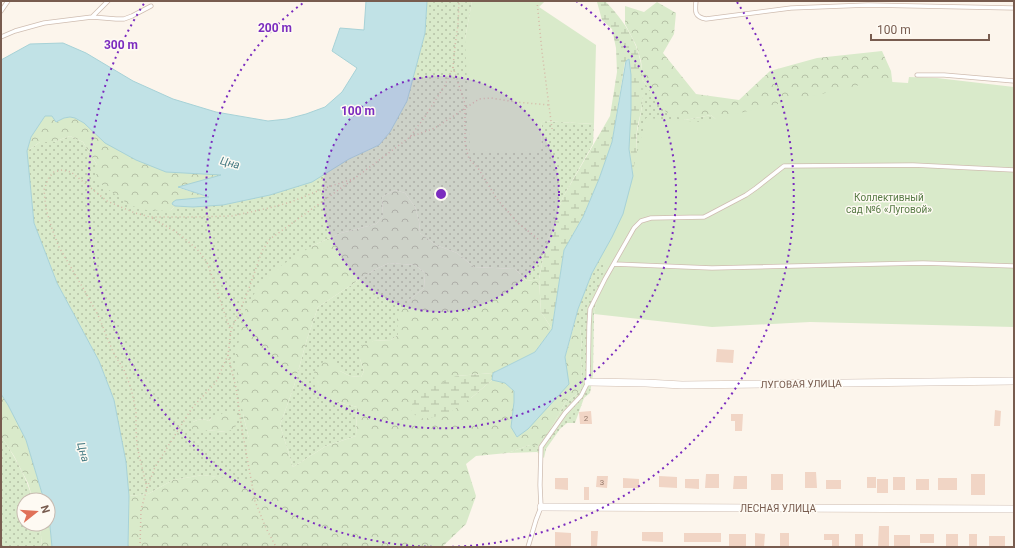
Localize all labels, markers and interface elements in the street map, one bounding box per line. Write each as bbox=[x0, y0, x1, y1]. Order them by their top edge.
scale bar bbox=[871, 16, 989, 42]
text: 200 m bbox=[258, 21, 292, 35]
text: 100 m bbox=[877, 23, 911, 37]
text: 300 m bbox=[104, 38, 138, 52]
text: 100 m bbox=[341, 104, 375, 118]
water label: Цна bbox=[219, 154, 241, 172]
centre of rings bbox=[434, 187, 448, 201]
park label: Коллективный сад №6 «Луговой» bbox=[846, 192, 932, 215]
street label: ЛУГОВАЯ УЛИЦА bbox=[760, 378, 842, 390]
house number: 2 bbox=[584, 414, 589, 423]
water label: Цна bbox=[74, 441, 92, 463]
house number: 3 bbox=[600, 478, 604, 487]
north arrow bbox=[16, 492, 56, 532]
street label: ЛЕСНАЯ УЛИЦА bbox=[740, 503, 816, 514]
text: N bbox=[38, 504, 53, 515]

